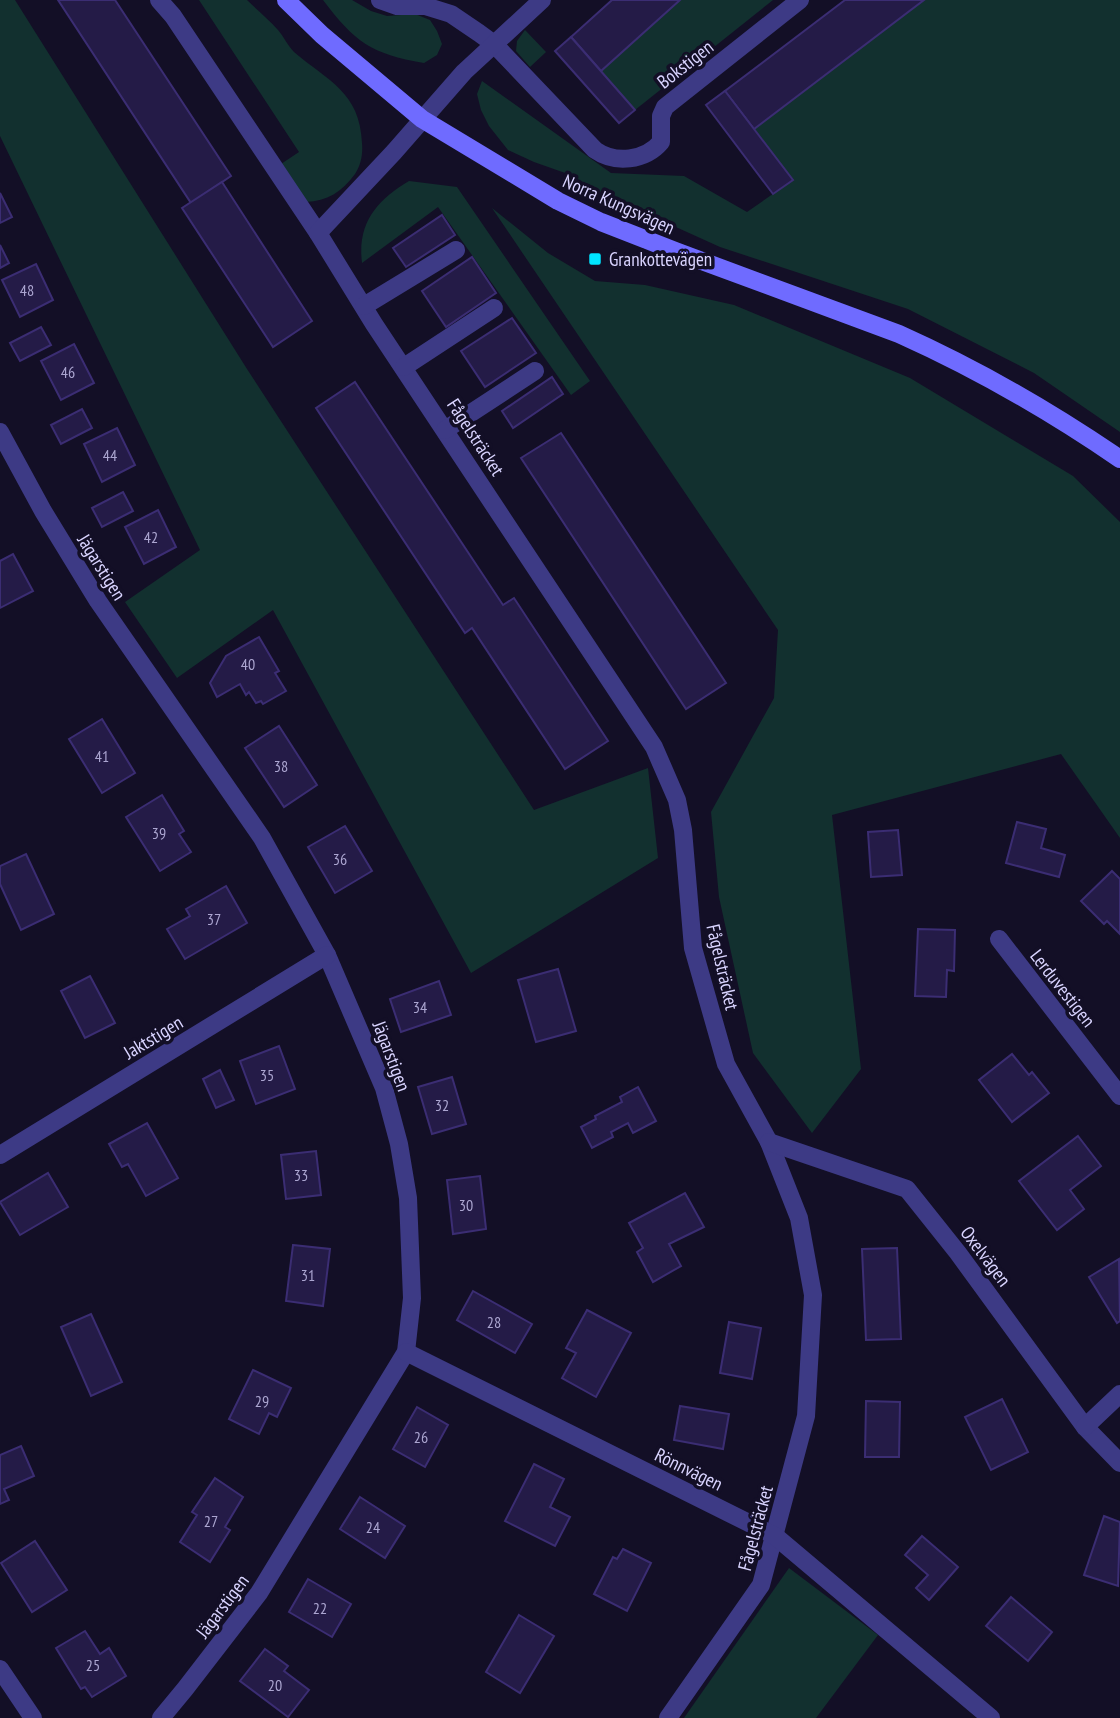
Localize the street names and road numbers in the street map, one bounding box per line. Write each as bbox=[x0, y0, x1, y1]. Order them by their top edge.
street label: Bokstigen bbox=[652, 35, 718, 93]
street label: Norra Kungsvägen bbox=[559, 169, 679, 239]
street label: Fågelsträcket bbox=[442, 394, 510, 481]
street label: Jägarstigen bbox=[72, 529, 132, 604]
street label: Fågelsträcket bbox=[701, 922, 745, 1013]
street label: Lerduvestigen bbox=[1025, 944, 1101, 1032]
street label: Jaktstigen bbox=[118, 1010, 187, 1065]
street label: Jägarstigen bbox=[367, 1017, 416, 1095]
street label: Oxelvägen bbox=[956, 1221, 1016, 1291]
street label: Rönnvägen bbox=[651, 1442, 727, 1496]
street label: Fågelsträcket bbox=[732, 1482, 778, 1573]
street label: Jägarstigen bbox=[190, 1569, 254, 1643]

